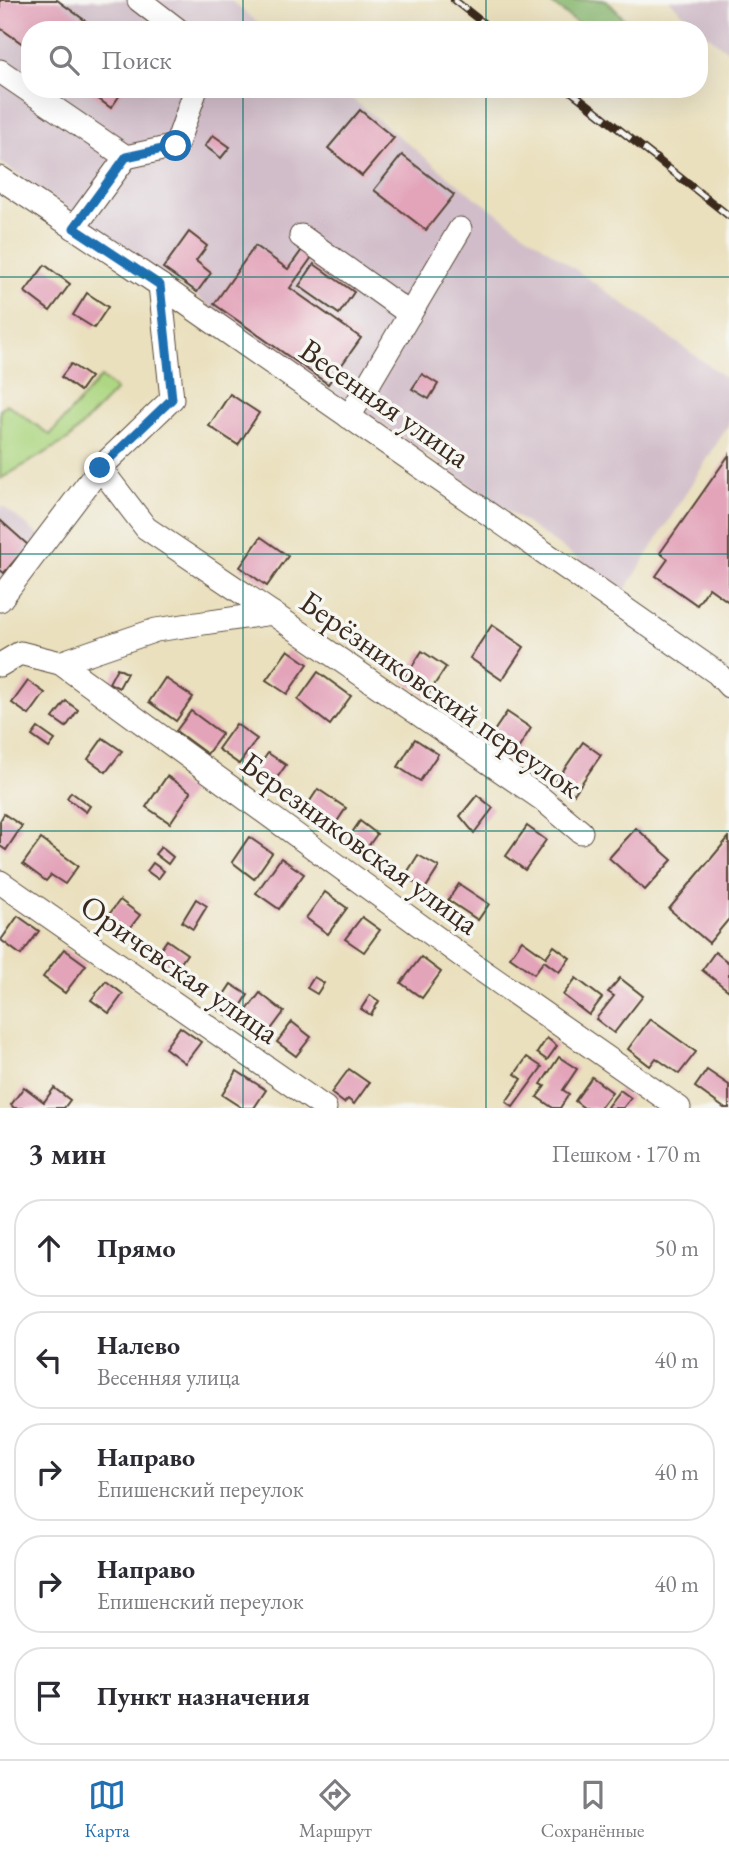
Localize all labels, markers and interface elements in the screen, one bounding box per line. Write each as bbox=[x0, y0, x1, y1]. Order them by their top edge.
search box bbox=[21, 21, 708, 98]
icon: search bbox=[45, 41, 83, 79]
text: Поиск bbox=[101, 43, 172, 77]
route start bbox=[160, 130, 191, 161]
street label: Весенняя улица bbox=[291, 329, 479, 477]
route end bbox=[84, 452, 115, 483]
street label: Берёзниковский переулок bbox=[291, 581, 591, 807]
street label: Березниковская улица bbox=[232, 742, 488, 944]
street label: Оричевская улица bbox=[72, 885, 288, 1053]
text: 3 мин bbox=[28, 1134, 106, 1173]
text: Пешком · 170 m bbox=[552, 1139, 701, 1169]
icon: ahead bbox=[30, 1229, 68, 1267]
text: Прямо bbox=[97, 1231, 176, 1265]
text: 50 m bbox=[654, 1233, 699, 1263]
text: Налево bbox=[97, 1328, 180, 1362]
icon: left bbox=[30, 1341, 68, 1379]
text: 40 m bbox=[654, 1345, 699, 1375]
text: Весенняя улица bbox=[97, 1362, 240, 1392]
text: Направо bbox=[97, 1440, 195, 1474]
icon: right bbox=[30, 1453, 68, 1491]
text: 40 m bbox=[654, 1457, 699, 1487]
text: Епишенский переулок bbox=[97, 1474, 304, 1504]
text: Направо bbox=[97, 1552, 195, 1586]
icon: right bbox=[30, 1565, 68, 1603]
text: 40 m bbox=[654, 1569, 699, 1599]
text: Епишенский переулок bbox=[97, 1586, 304, 1616]
icon: arrive bbox=[30, 1677, 68, 1715]
text: Пункт назначения bbox=[97, 1679, 310, 1713]
tab: Карта bbox=[85, 1776, 130, 1843]
tab: Маршрут bbox=[299, 1776, 372, 1843]
tab: Сохранённые bbox=[541, 1776, 644, 1843]

